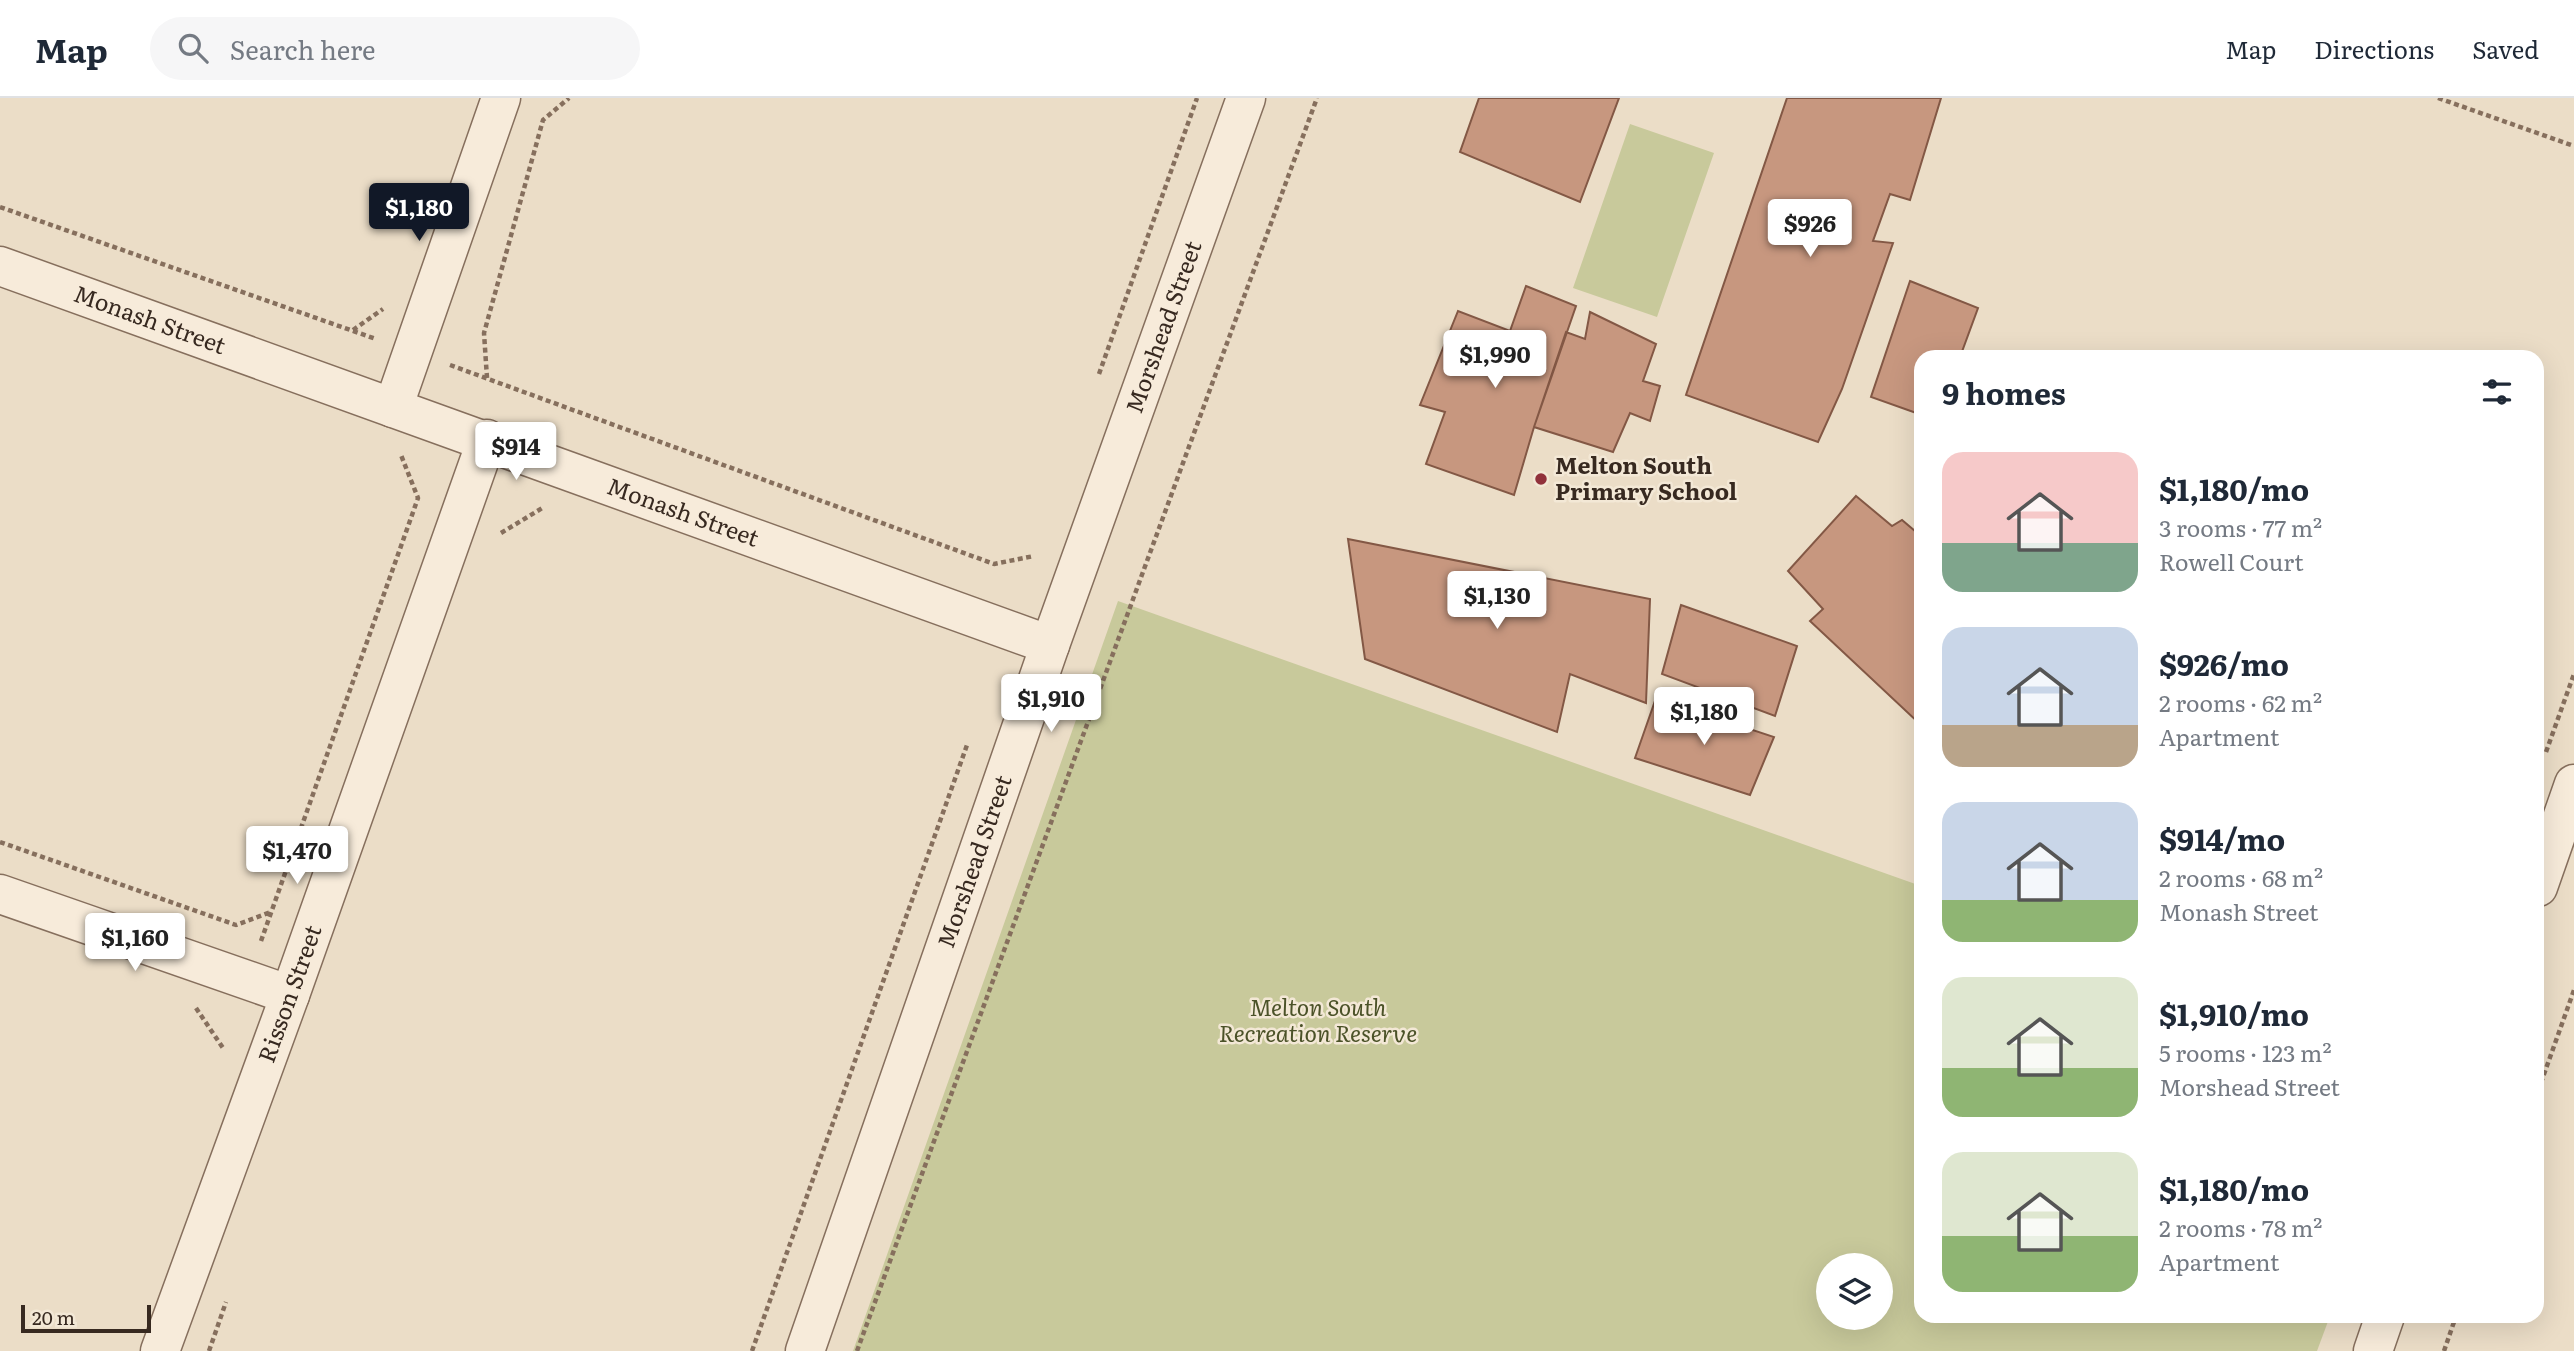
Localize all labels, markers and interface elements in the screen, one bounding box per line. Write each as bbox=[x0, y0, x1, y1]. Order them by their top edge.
search box bbox=[150, 17, 640, 80]
text: Map bbox=[35, 24, 108, 73]
icon: search bbox=[174, 29, 212, 67]
text: Search here bbox=[230, 29, 376, 68]
text: Map bbox=[2225, 31, 2276, 66]
text: Directions bbox=[2314, 31, 2434, 66]
text: Saved bbox=[2472, 31, 2539, 66]
pin: $1,180 bbox=[362, 184, 476, 243]
text: $1,180 bbox=[385, 189, 453, 223]
pin: $926 bbox=[1769, 200, 1851, 259]
text: $926 bbox=[1784, 205, 1836, 239]
street label: Morshead Street bbox=[1116, 235, 1209, 417]
street label: Monash Street bbox=[70, 275, 232, 361]
pin: $1,990 bbox=[1438, 330, 1552, 390]
text: $1,990 bbox=[1459, 336, 1531, 370]
text: 9 homes bbox=[1942, 370, 2066, 414]
icon: filters bbox=[2478, 373, 2516, 411]
pin: $914 bbox=[475, 422, 557, 482]
text: $914 bbox=[491, 428, 541, 462]
place label: Melton South Primary School bbox=[1555, 447, 1737, 507]
text: $1,180/mo bbox=[2159, 466, 2309, 510]
street label: Monash Street bbox=[603, 468, 765, 554]
marker: Melton South Primary School bbox=[1533, 471, 1549, 487]
icon: home bbox=[1998, 480, 2082, 564]
text: 3 rooms · 77 m² bbox=[2159, 510, 2322, 544]
text: Rowell Court bbox=[2159, 544, 2303, 578]
pin: $1,130 bbox=[1440, 572, 1554, 631]
text: $1,130 bbox=[1463, 577, 1531, 611]
text: $926/mo bbox=[2159, 641, 2289, 685]
icon: home bbox=[1998, 655, 2082, 739]
pin: $1,910 bbox=[994, 674, 1108, 734]
text: $1,910 bbox=[1017, 680, 1085, 714]
text: 2 rooms · 62 m² bbox=[2159, 685, 2322, 719]
pin: $1,180 bbox=[1647, 688, 1761, 747]
text: $1,180 bbox=[1670, 693, 1738, 727]
text: Apartment bbox=[2159, 719, 2279, 753]
street label: Morshead Street bbox=[927, 769, 1019, 952]
text: $914/mo bbox=[2159, 816, 2285, 860]
pin: $1,470 bbox=[240, 826, 354, 886]
icon: home bbox=[1998, 830, 2082, 914]
text: $1,470 bbox=[262, 832, 332, 866]
text: 2 rooms · 68 m² bbox=[2159, 860, 2323, 894]
text: Monash Street bbox=[2159, 894, 2318, 928]
pin: $1,160 bbox=[78, 914, 192, 973]
text: $1,160 bbox=[101, 919, 169, 953]
street label: Risson Street bbox=[248, 919, 329, 1067]
park label: Melton South Recreation Reserve bbox=[1219, 989, 1417, 1049]
text: $1,910/mo bbox=[2159, 991, 2309, 1035]
icon: home bbox=[1998, 1005, 2082, 1089]
text: 5 rooms · 123 m² bbox=[2159, 1035, 2332, 1069]
text: Morshead Street bbox=[2159, 1069, 2340, 1103]
text: $1,180/mo bbox=[2159, 1166, 2309, 1210]
icon: home bbox=[1998, 1180, 2082, 1264]
text: 2 rooms · 78 m² bbox=[2159, 1210, 2322, 1244]
text: Apartment bbox=[2159, 1244, 2279, 1278]
map controls bbox=[1816, 1253, 1893, 1330]
button: layers bbox=[1816, 1253, 1893, 1330]
scale bar bbox=[21, 1302, 150, 1334]
text: 20 m bbox=[32, 1303, 75, 1331]

